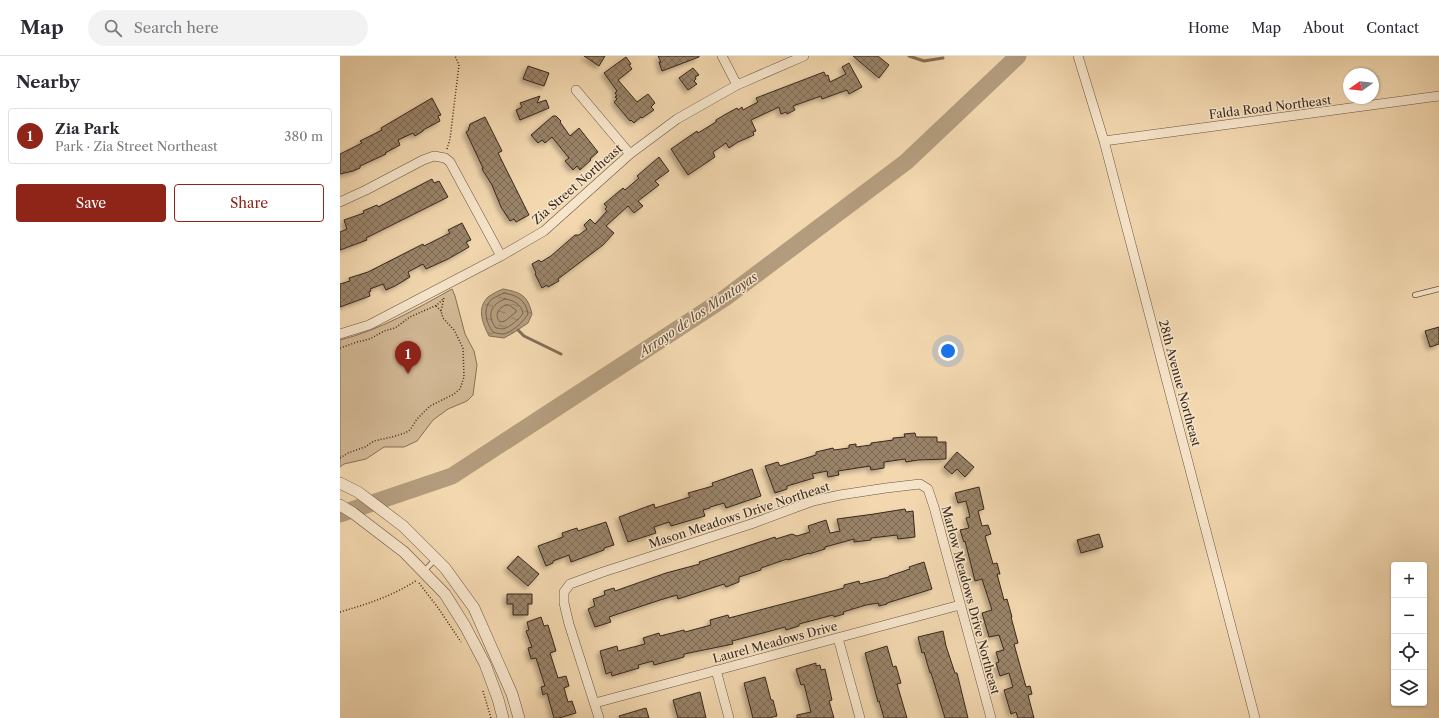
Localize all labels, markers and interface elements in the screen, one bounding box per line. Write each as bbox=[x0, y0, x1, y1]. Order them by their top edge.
search box bbox=[88, 10, 368, 46]
text: Map bbox=[20, 16, 64, 39]
icon: search bbox=[102, 17, 124, 39]
text: Search here bbox=[134, 18, 219, 37]
text: Home bbox=[1188, 19, 1229, 37]
text: Map bbox=[1251, 19, 1281, 37]
text: About bbox=[1303, 19, 1344, 37]
text: Contact bbox=[1366, 19, 1419, 37]
north arrow bbox=[1343, 68, 1379, 104]
text: Nearby bbox=[16, 72, 80, 92]
street label: Falda Road Northeast bbox=[1208, 92, 1333, 122]
text: Zia Park bbox=[55, 119, 119, 138]
text: 1 bbox=[27, 128, 33, 144]
text: 380 m bbox=[284, 128, 323, 144]
text: Park · Zia Street Northeast bbox=[55, 138, 218, 154]
street label: Zia Street Northeast bbox=[529, 140, 626, 227]
button: Save bbox=[16, 184, 166, 222]
button: Share bbox=[174, 184, 324, 222]
water label: Arroyo de los Montoyas bbox=[634, 268, 761, 361]
street label: 28th Avenue Northeast bbox=[1156, 318, 1204, 449]
pin: 1 bbox=[395, 341, 421, 374]
your location bbox=[938, 341, 958, 361]
street label: Mason Meadows Drive Northeast bbox=[647, 478, 832, 551]
street label: Marlow Meadows Drive Northeast bbox=[939, 504, 1004, 697]
map controls bbox=[1391, 562, 1427, 706]
button: + bbox=[1391, 562, 1427, 598]
button: − bbox=[1391, 598, 1427, 634]
street label: Laurel Meadows Drive bbox=[711, 618, 839, 666]
button: locate bbox=[1391, 634, 1427, 670]
button: layers bbox=[1391, 670, 1427, 706]

